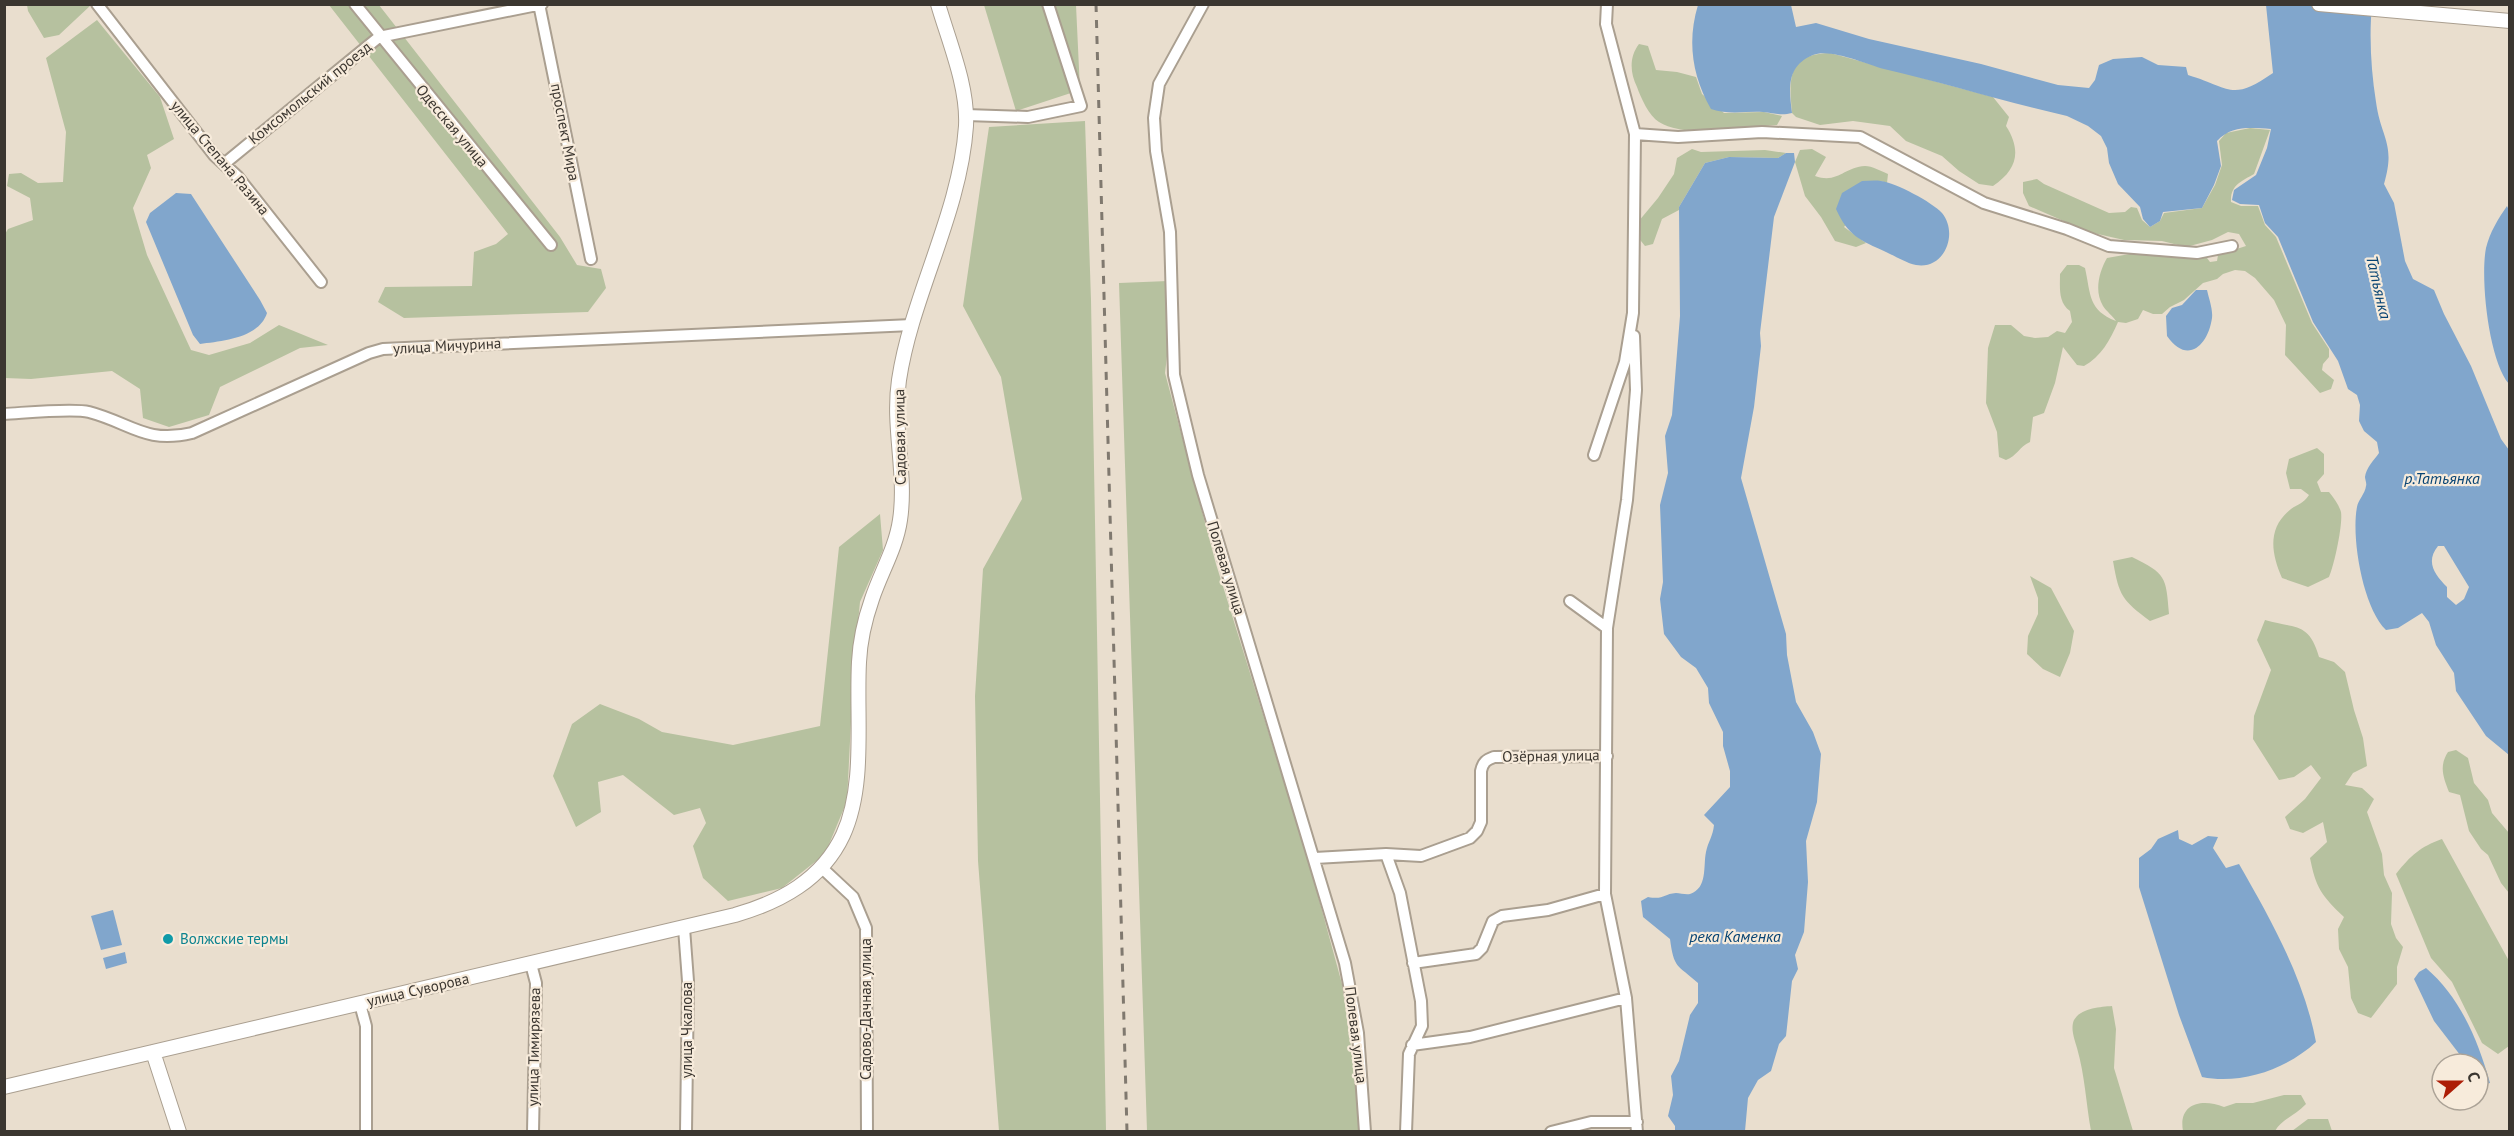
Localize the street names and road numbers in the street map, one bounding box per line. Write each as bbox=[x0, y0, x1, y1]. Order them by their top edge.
street label: Комсомольский проезд bbox=[244, 37, 375, 148]
street label: Одесская улица bbox=[412, 80, 493, 171]
street label: проспект Мира bbox=[547, 82, 584, 182]
street label: улица Степана Разина bbox=[167, 96, 274, 219]
street label: улица Мичурина bbox=[392, 333, 502, 358]
street label: Садовая улица bbox=[889, 389, 910, 485]
street label: Полевая улица bbox=[1203, 519, 1250, 617]
street label: Озёрная улица bbox=[1502, 745, 1600, 766]
street label: Садово-Дачная улица bbox=[856, 938, 875, 1080]
street label: улица Суворова bbox=[365, 969, 471, 1010]
street label: улица Чкалова bbox=[677, 982, 696, 1078]
street label: Полевая улица bbox=[1341, 986, 1372, 1084]
street label: улица Тимирязева bbox=[523, 987, 544, 1107]

